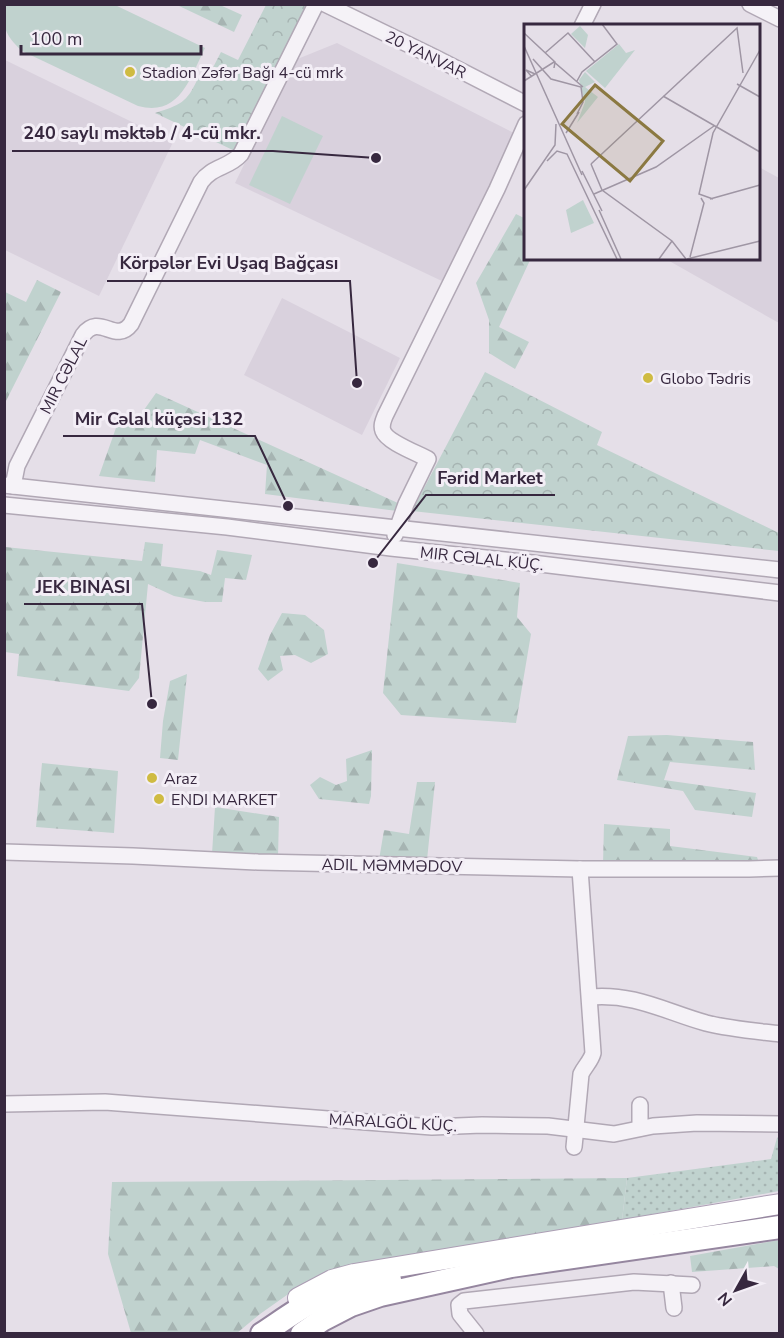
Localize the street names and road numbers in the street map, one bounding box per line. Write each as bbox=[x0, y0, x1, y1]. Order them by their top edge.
street label: 20 YANVAR bbox=[381, 26, 470, 84]
street label: MIR CƏLAL bbox=[35, 333, 93, 418]
street label: MIR CƏLAL KÜÇ. bbox=[419, 542, 545, 576]
street label: ADIL MƏMMƏDOV bbox=[321, 854, 464, 878]
street label: MARALGÖL KÜÇ. bbox=[328, 1109, 458, 1137]

